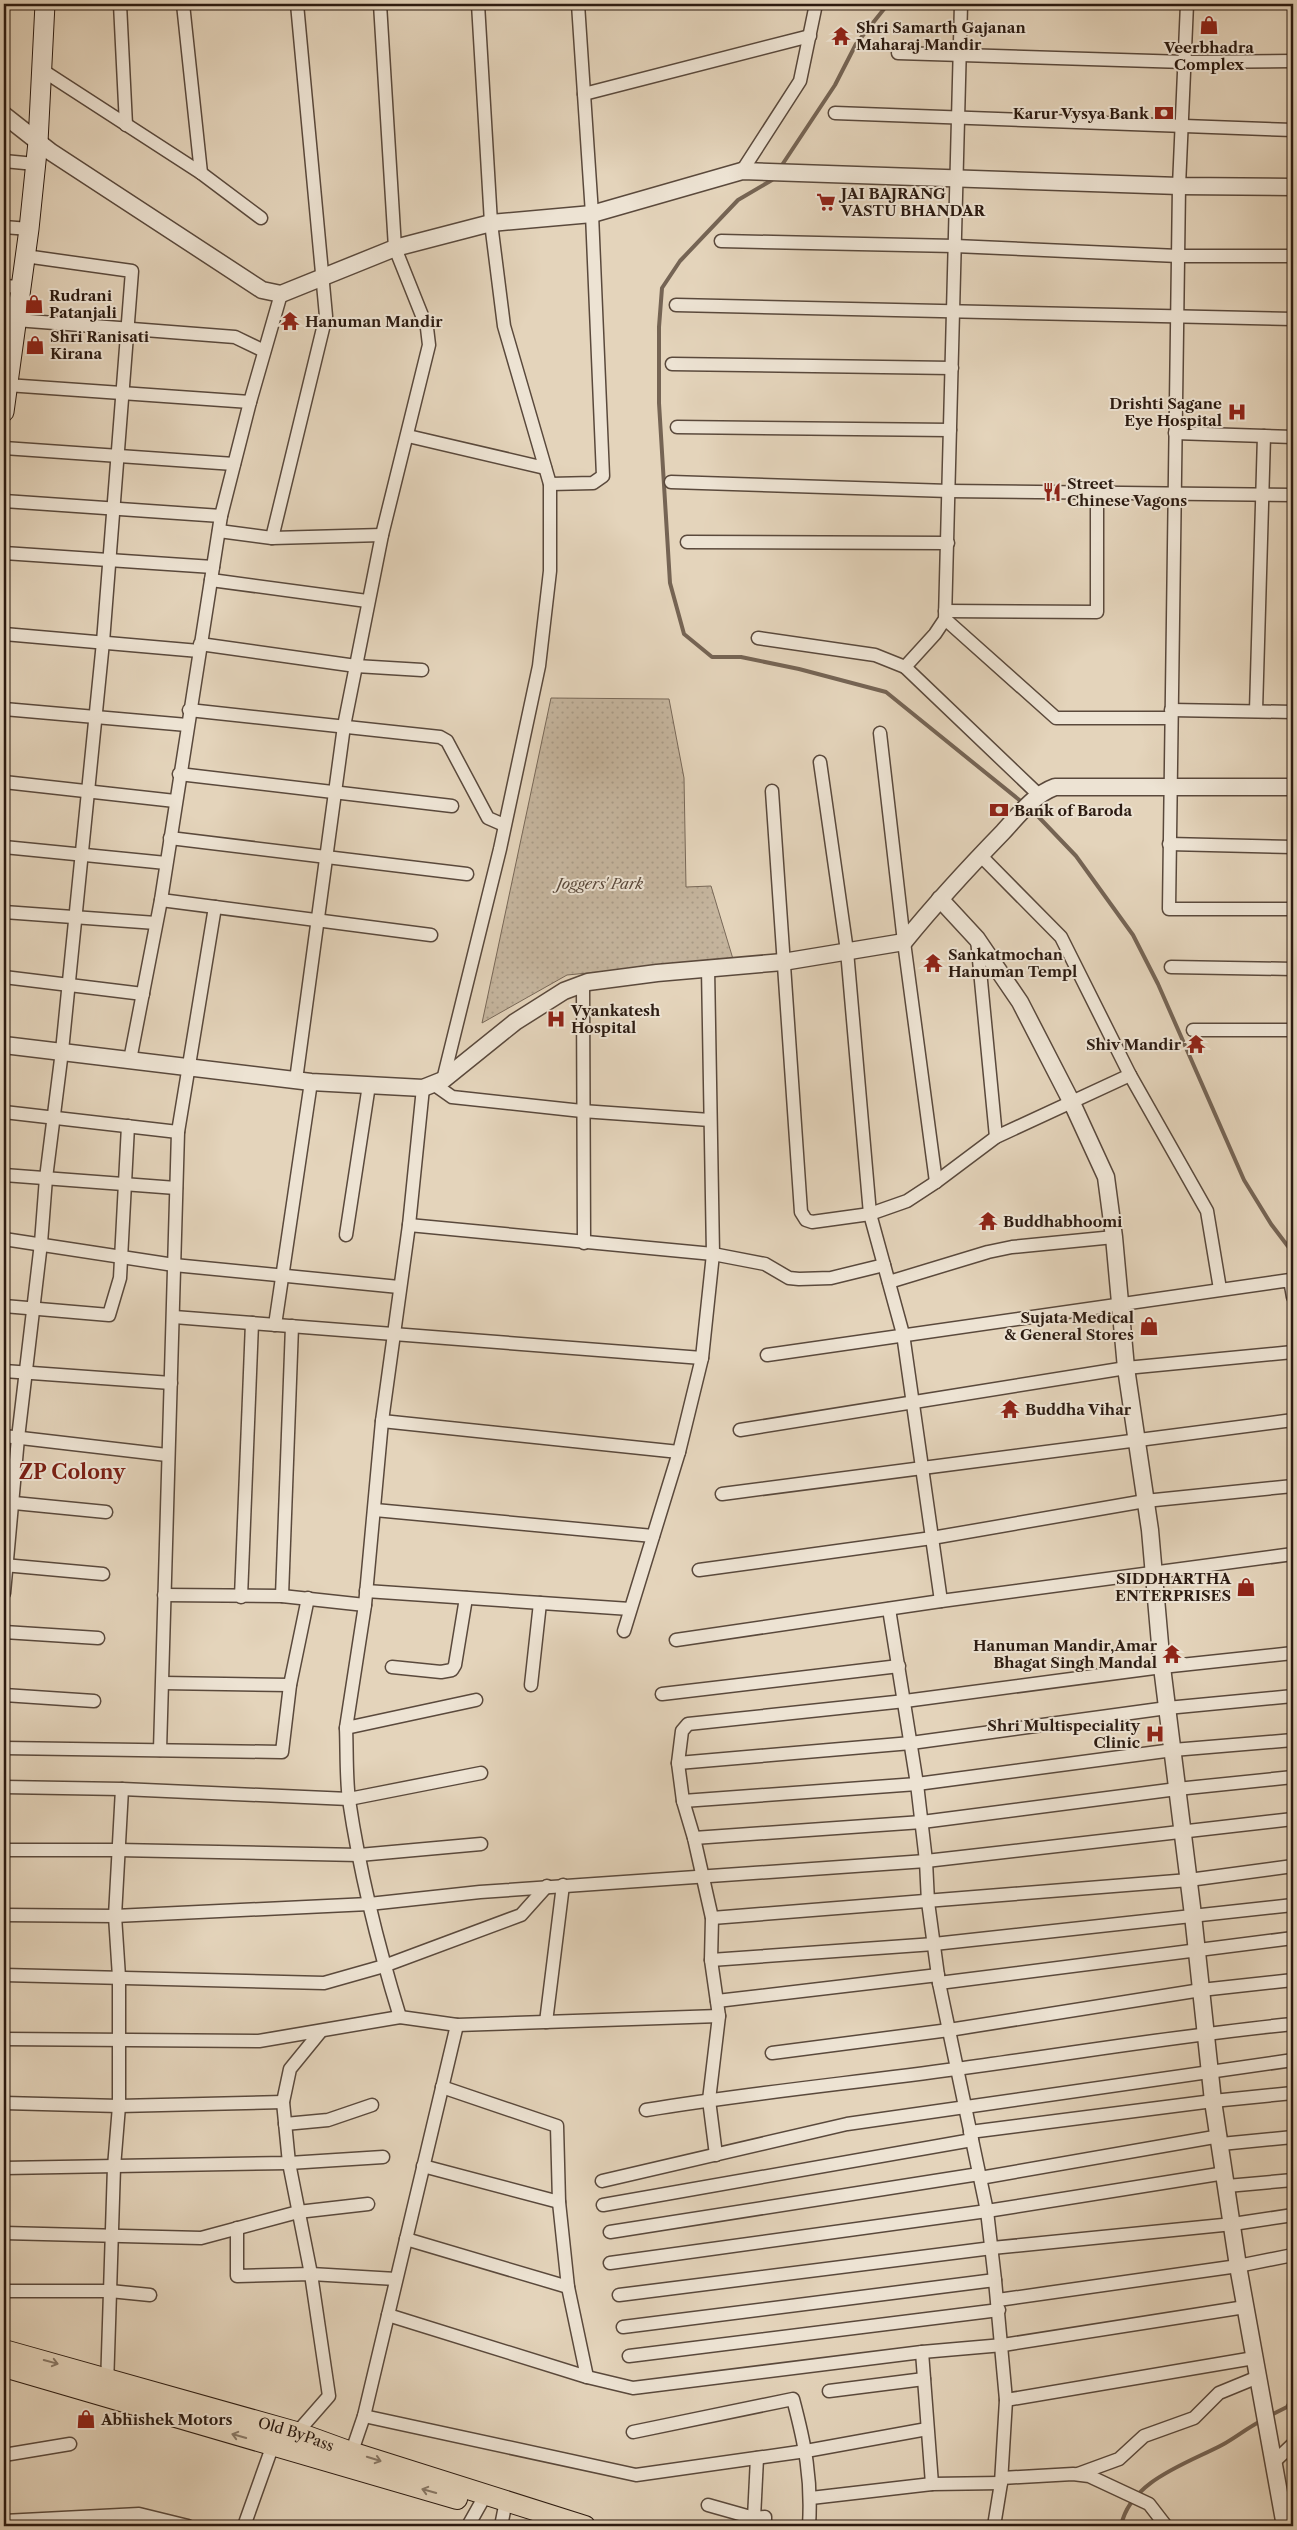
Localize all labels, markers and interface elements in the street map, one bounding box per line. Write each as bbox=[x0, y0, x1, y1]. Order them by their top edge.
shop icon: Veerbhadra Complex bbox=[1198, 14, 1220, 36]
place label: Shri Samarth Gajanan Maharaj Mandir bbox=[856, 18, 1027, 54]
temple icon: Shri Samarth Gajanan Maharaj Mandir bbox=[830, 25, 852, 47]
place label: Veerbhadra Complex bbox=[1163, 38, 1254, 74]
bank icon: Karur Vysya Bank bbox=[1153, 102, 1175, 124]
place label: Karur Vysya Bank bbox=[1013, 104, 1150, 123]
place label: JAI BAJRANG VASTU BHANDAR bbox=[838, 184, 986, 220]
supermarket icon: JAI BAJRANG VASTU BHANDAR bbox=[815, 191, 837, 213]
place label: Rudrani Patanjali bbox=[49, 286, 118, 322]
shop icon: Rudrani Patanjali bbox=[23, 293, 45, 315]
temple icon: Hanuman Mandir bbox=[279, 310, 301, 332]
place label: Hanuman Mandir bbox=[305, 312, 443, 331]
place label: Shri Ranisati Kirana bbox=[50, 327, 150, 363]
shop icon: Shri Ranisati Kirana bbox=[24, 334, 46, 356]
place label: Drishti Sagane Eye Hospital bbox=[1109, 394, 1222, 430]
hospital icon: Drishti Sagane Eye Hospital bbox=[1226, 401, 1248, 423]
place label: Street Chinese Vagons bbox=[1067, 474, 1187, 510]
restaurant icon: Street Chinese Vagons bbox=[1041, 481, 1063, 503]
bank icon: Bank of Baroda bbox=[988, 799, 1010, 821]
place label: Bank of Baroda bbox=[1014, 801, 1133, 820]
park label: Joggers' Park bbox=[553, 874, 644, 893]
place label: Sankatmochan Hanuman Templ bbox=[948, 945, 1077, 981]
temple icon: Sankatmochan Hanuman Templ bbox=[922, 952, 944, 974]
place label: Vyankatesh Hospital bbox=[570, 1001, 661, 1037]
hospital icon: Vyankatesh Hospital bbox=[545, 1008, 567, 1030]
temple icon: Shiv Mandir bbox=[1185, 1033, 1207, 1055]
place label: Shiv Mandir bbox=[1086, 1035, 1182, 1054]
temple icon: Buddhabhoomi bbox=[977, 1210, 999, 1232]
place label: Buddhabhoomi bbox=[1003, 1212, 1123, 1231]
place label: Sujata Medical & General Stores bbox=[1004, 1308, 1134, 1344]
shop icon: Sujata Medical & General Stores bbox=[1138, 1315, 1160, 1337]
temple icon: Buddha Vihar bbox=[999, 1398, 1021, 1420]
place label: Buddha Vihar bbox=[1025, 1400, 1132, 1419]
district label: ZP Colony bbox=[19, 1460, 126, 1484]
place label: SIDDHARTHA ENTERPRISES bbox=[1115, 1569, 1231, 1605]
shop icon: SIDDHARTHA ENTERPRISES bbox=[1235, 1576, 1257, 1598]
place label: Hanuman Mandir,Amar Bhagat Singh Mandal bbox=[973, 1636, 1158, 1672]
temple icon: Hanuman Mandir,Amar Bhagat Singh Mandal bbox=[1161, 1643, 1183, 1665]
place label: Shri Multispeciality Clinic bbox=[987, 1716, 1141, 1752]
hospital icon: Shri Multispeciality Clinic bbox=[1144, 1723, 1166, 1745]
one-way arrow bbox=[42, 2358, 58, 2368]
shop icon: Abhishek Motors bbox=[75, 2408, 97, 2430]
place label: Abhishek Motors bbox=[100, 2410, 233, 2429]
street label: Old ByPass bbox=[256, 2412, 337, 2455]
one-way arrow bbox=[232, 2431, 248, 2440]
one-way arrow bbox=[366, 2455, 382, 2465]
one-way arrow bbox=[421, 2486, 437, 2496]

